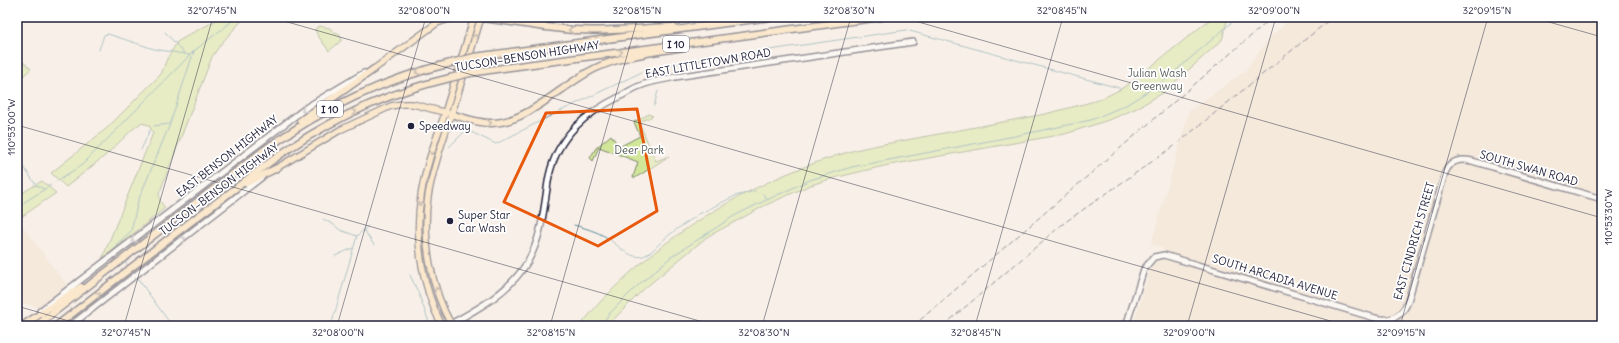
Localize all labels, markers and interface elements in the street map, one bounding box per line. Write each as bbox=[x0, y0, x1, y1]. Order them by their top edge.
text: 32°07'45"N bbox=[187, 4, 237, 17]
text: 32°08'00"N bbox=[398, 4, 450, 17]
text: 32°08'15"N bbox=[613, 4, 661, 17]
text: 32°08'30"N bbox=[823, 4, 875, 17]
text: 32°08'45"N bbox=[1037, 4, 1087, 17]
text: 32°09'00"N bbox=[1248, 4, 1300, 17]
text: 32°09'15"N bbox=[1463, 4, 1511, 17]
one-way arrow bbox=[568, 25, 574, 34]
one-way arrow bbox=[470, 34, 479, 41]
road number: I 10 bbox=[663, 36, 689, 52]
street label: TUCSON–BENSON HIGHWAY bbox=[454, 38, 600, 74]
street label: EAST LITTLETOWN ROAD bbox=[644, 45, 772, 81]
one-way arrow bbox=[617, 48, 623, 57]
park label: Julian Wash Greenway bbox=[1127, 66, 1187, 93]
one-way arrow bbox=[414, 67, 421, 76]
text: 110°53'00"W bbox=[5, 99, 18, 155]
road number: I 10 bbox=[317, 101, 343, 117]
one-way arrow bbox=[301, 105, 308, 112]
one-way arrow bbox=[349, 109, 357, 117]
street label: EAST BENSON HIGHWAY bbox=[173, 112, 281, 200]
place label: Speedway bbox=[419, 119, 471, 133]
one-way arrow bbox=[486, 119, 492, 127]
marker: Speedway bbox=[406, 121, 416, 131]
street label: TUCSON–BENSON HIGHWAY bbox=[157, 140, 281, 238]
park label: Deer Park bbox=[614, 143, 664, 157]
street label: SOUTH SWAN ROAD bbox=[1478, 147, 1580, 189]
one-way arrow bbox=[428, 148, 437, 155]
street label: EAST CINDRICH STREET bbox=[1390, 180, 1438, 302]
text: 110°53'30"W bbox=[1602, 189, 1615, 245]
one-way arrow bbox=[416, 200, 425, 206]
place label: Super Star Car Wash bbox=[458, 208, 511, 235]
marker: Super Star Car Wash bbox=[445, 216, 455, 226]
one-way arrow bbox=[132, 235, 139, 242]
one-way arrow bbox=[179, 236, 186, 243]
street label: SOUTH ARCADIA AVENUE bbox=[1211, 251, 1339, 303]
one-way arrow bbox=[434, 287, 442, 294]
one-way arrow bbox=[94, 291, 101, 298]
text: 32°07'45"N bbox=[101, 326, 151, 339]
text: 32°08'00"N bbox=[312, 326, 364, 339]
text: 32°08'15"N bbox=[527, 326, 575, 339]
text: 32°08'30"N bbox=[738, 326, 790, 339]
text: 32°08'45"N bbox=[951, 326, 1001, 339]
text: 32°09'00"N bbox=[1163, 326, 1215, 339]
text: 32°09'15"N bbox=[1377, 326, 1425, 339]

